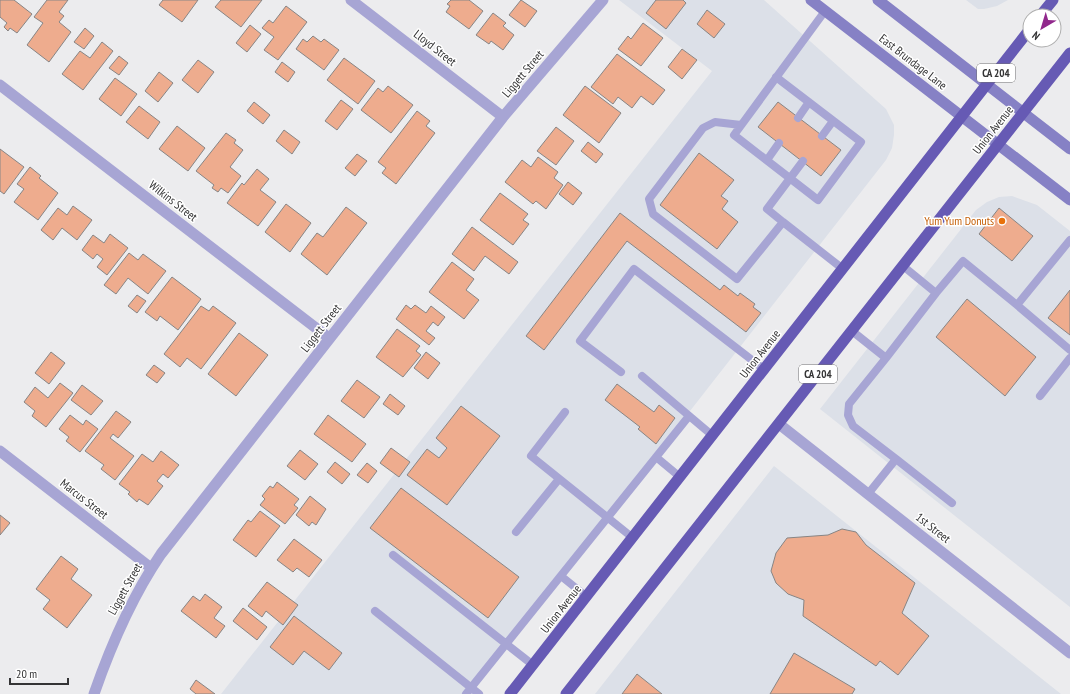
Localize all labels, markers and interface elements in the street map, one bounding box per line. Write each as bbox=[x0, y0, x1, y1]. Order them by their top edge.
north arrow bbox=[1022, 8, 1062, 48]
street label: Lloyd Street bbox=[411, 26, 460, 69]
text: N bbox=[1029, 29, 1042, 43]
street label: East Brundage Lane bbox=[876, 31, 950, 93]
street label: Liggett Street bbox=[499, 47, 547, 100]
road number: CA 204 bbox=[977, 64, 1015, 82]
street label: Union Avenue bbox=[969, 103, 1016, 157]
street label: Wilkins Street bbox=[146, 177, 201, 225]
place label: Yum Yum Donuts bbox=[924, 213, 994, 228]
marker: Yum Yum Donuts bbox=[997, 216, 1007, 226]
street label: Liggett Street bbox=[297, 300, 344, 355]
street label: Union Avenue bbox=[736, 327, 783, 381]
road number: CA 204 bbox=[799, 365, 837, 383]
street label: Marcus Street bbox=[57, 475, 112, 522]
street label: 1st Street bbox=[913, 509, 954, 546]
street label: Liggett Street bbox=[104, 560, 145, 617]
street label: Union Avenue bbox=[537, 582, 584, 636]
scale bar bbox=[10, 660, 68, 686]
text: 20 m bbox=[16, 666, 37, 681]

